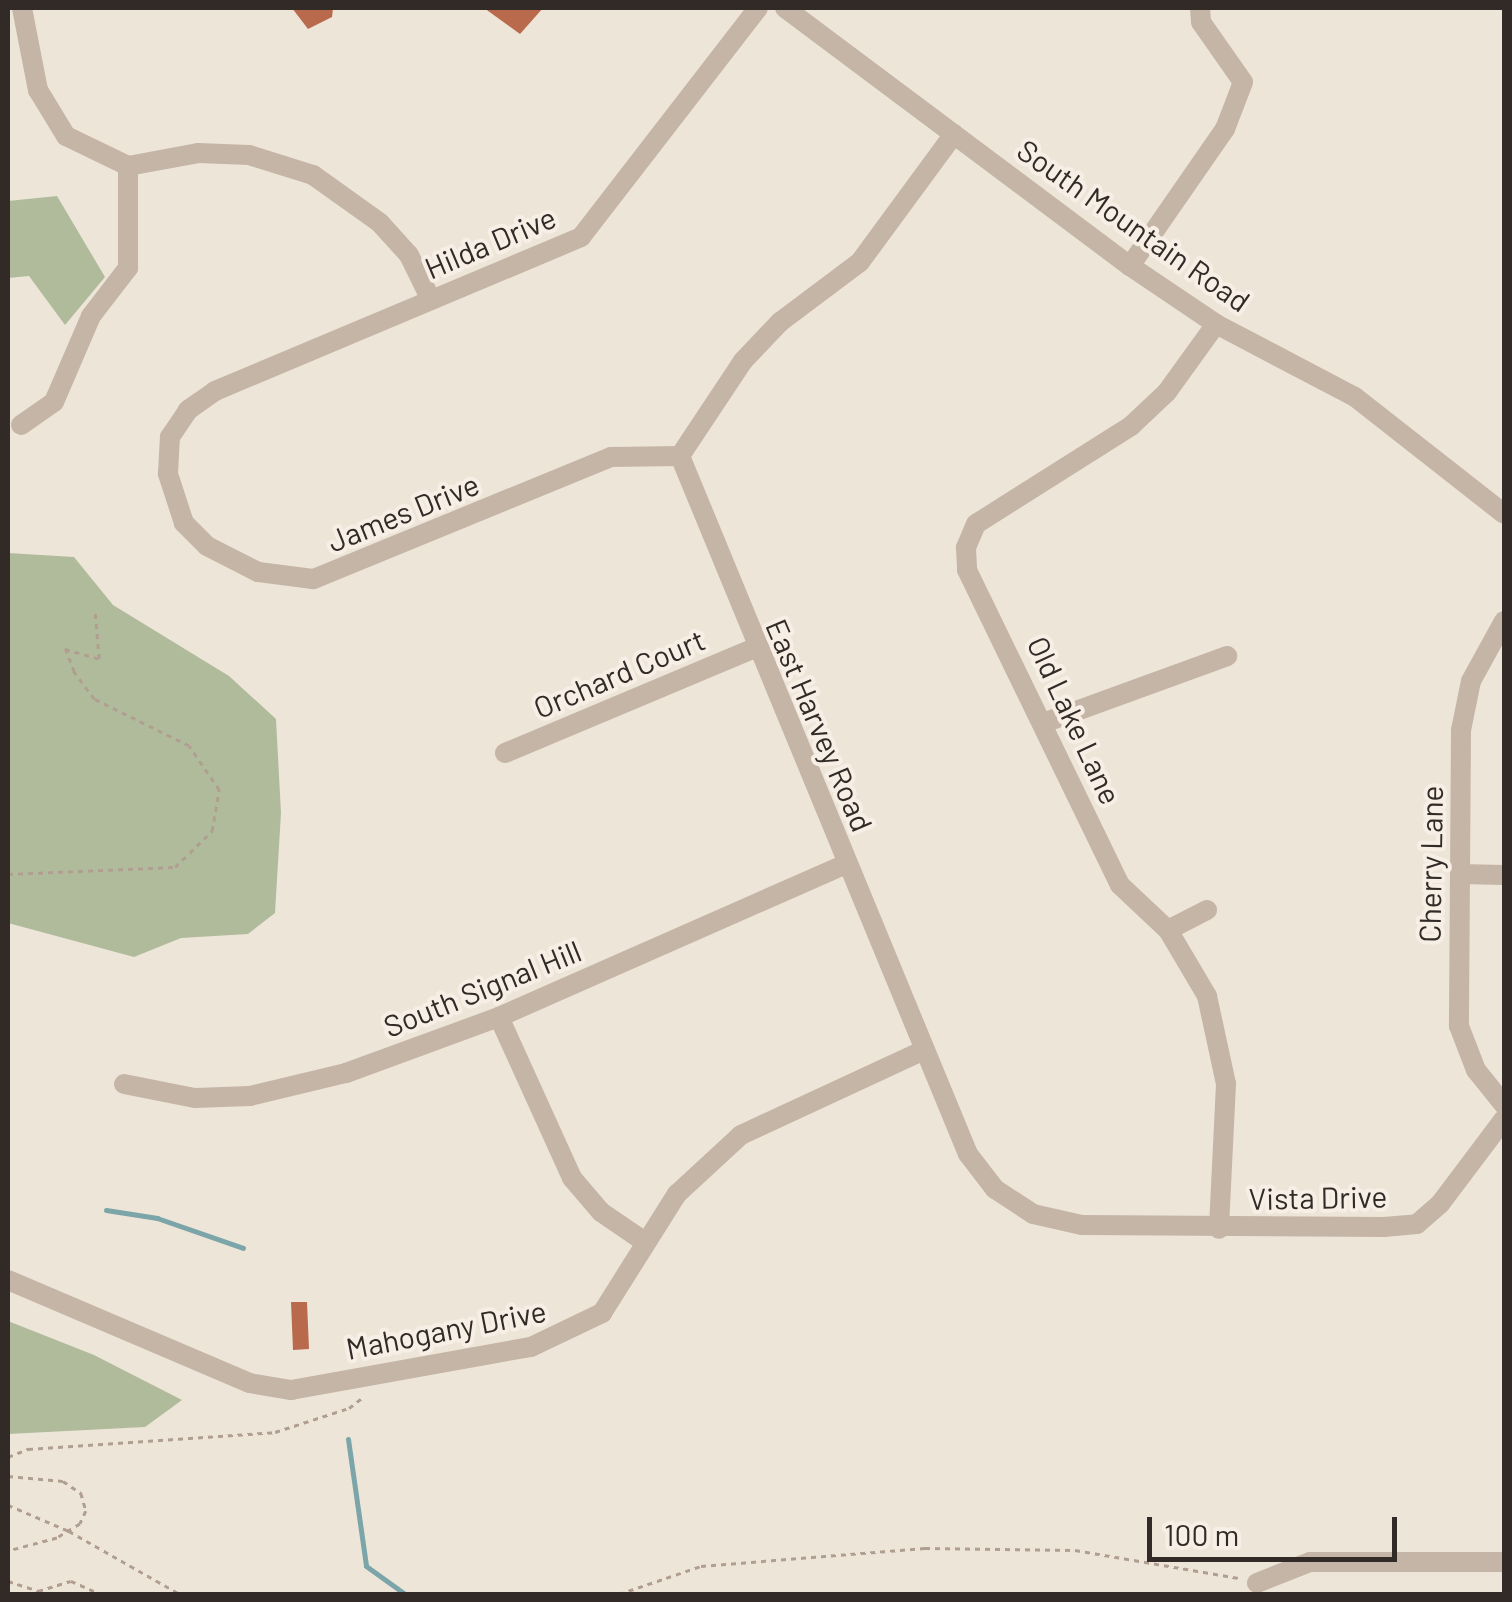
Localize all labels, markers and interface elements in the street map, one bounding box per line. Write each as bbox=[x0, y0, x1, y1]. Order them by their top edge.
street label: South Mountain Road bbox=[1011, 131, 1257, 319]
street label: Hilda Drive bbox=[419, 198, 561, 286]
street label: James Drive bbox=[322, 465, 484, 559]
street label: East Harvey Road bbox=[759, 613, 881, 837]
street label: Orchard Court bbox=[528, 621, 710, 725]
street label: Old Lake Lane bbox=[1020, 630, 1130, 810]
street label: Cherry Lane bbox=[1411, 785, 1449, 943]
street label: South Signal Hill bbox=[378, 932, 586, 1044]
street label: Vista Drive bbox=[1248, 1178, 1388, 1216]
street label: Mahogany Drive bbox=[343, 1292, 549, 1366]
scale bar bbox=[1152, 1497, 1402, 1559]
text: 100 m bbox=[1164, 1516, 1239, 1552]

